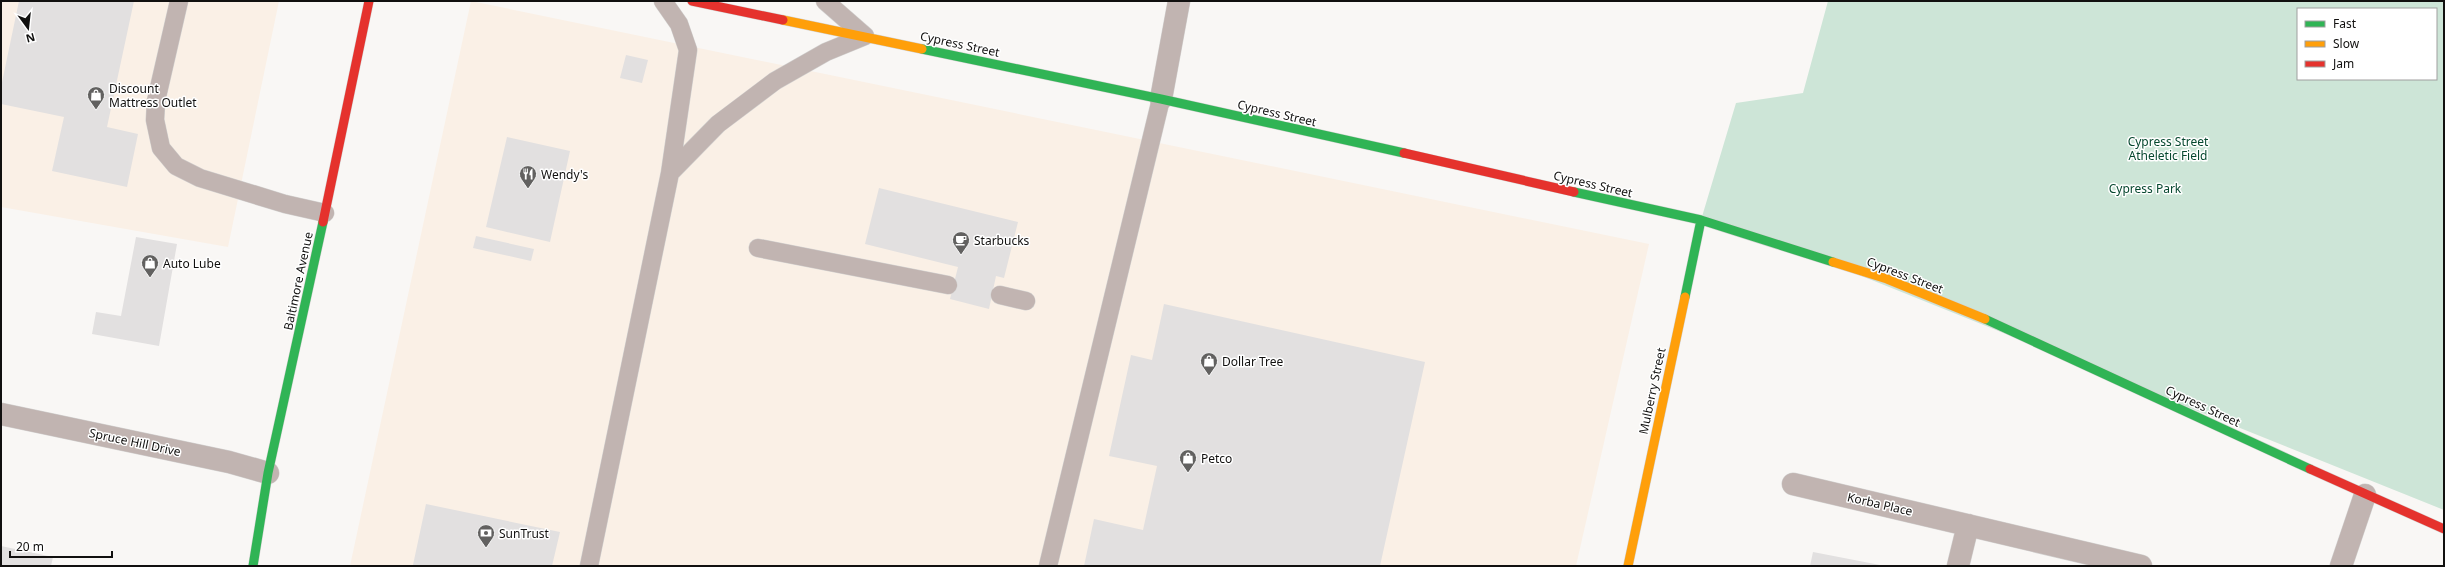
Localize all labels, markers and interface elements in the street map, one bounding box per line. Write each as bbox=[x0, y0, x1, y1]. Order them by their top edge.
north arrow bbox=[8, 8, 48, 48]
legend bbox=[2297, 8, 2437, 80]
text: Fast bbox=[2333, 15, 2357, 32]
street label: Cypress Street bbox=[919, 27, 1002, 61]
text: N bbox=[24, 30, 37, 47]
text: Slow bbox=[2333, 35, 2360, 52]
text: Jam bbox=[2332, 55, 2354, 72]
place label: Discount Mattress Outlet bbox=[109, 80, 197, 111]
shop icon: Discount Mattress Outlet bbox=[86, 85, 106, 110]
street label: Cypress Street bbox=[1236, 96, 1319, 131]
park label: Cypress Street Atheletic Field bbox=[2128, 133, 2209, 164]
restaurant icon: Wendy's bbox=[518, 164, 538, 189]
place label: Wendy's bbox=[541, 166, 588, 183]
street label: Cypress Street bbox=[1552, 167, 1635, 202]
park label: Cypress Park bbox=[2109, 180, 2182, 197]
street label: Baltimore Avenue bbox=[279, 230, 317, 332]
cafe icon: Starbucks bbox=[951, 230, 971, 255]
place label: Starbucks bbox=[974, 232, 1030, 249]
shop icon: Auto Lube bbox=[140, 253, 160, 278]
street label: Cypress Street bbox=[1864, 253, 1946, 298]
place label: Auto Lube bbox=[163, 255, 221, 272]
street label: Mulberry Street bbox=[1635, 345, 1670, 436]
shop icon: Dollar Tree bbox=[1199, 351, 1219, 376]
place label: Dollar Tree bbox=[1222, 353, 1284, 370]
street label: Cypress Street bbox=[2163, 381, 2244, 431]
street label: Spruce Hill Drive bbox=[88, 424, 182, 460]
shop icon: Petco bbox=[1178, 448, 1198, 473]
place label: Petco bbox=[1201, 450, 1232, 467]
street label: Korba Place bbox=[1846, 488, 1915, 520]
bank icon: SunTrust bbox=[476, 523, 496, 548]
place label: SunTrust bbox=[499, 525, 550, 542]
scale bar bbox=[10, 533, 112, 559]
text: 20 m bbox=[16, 538, 44, 555]

